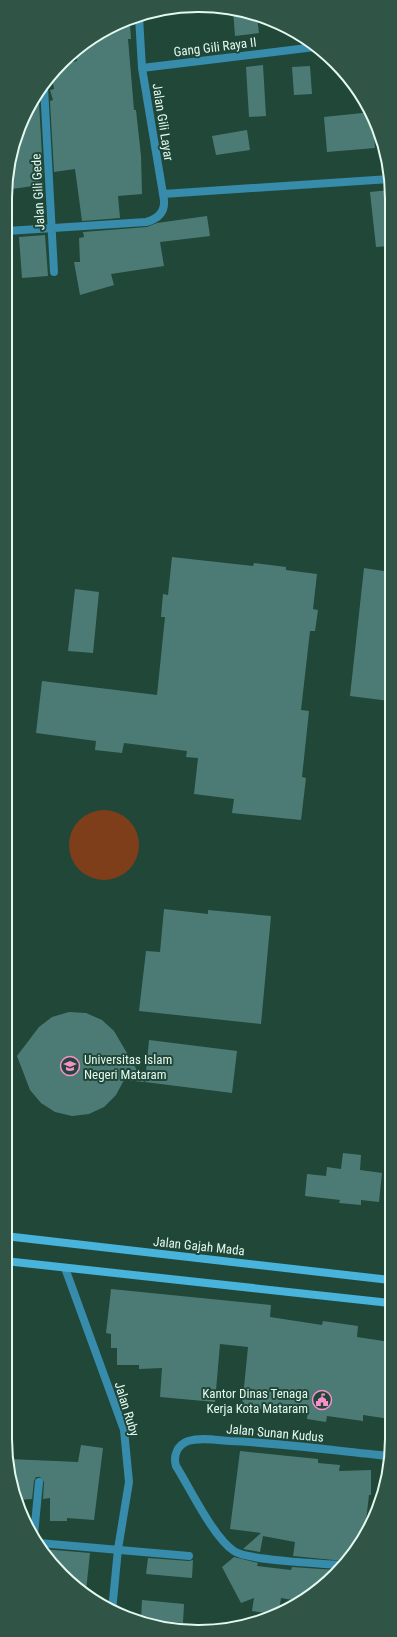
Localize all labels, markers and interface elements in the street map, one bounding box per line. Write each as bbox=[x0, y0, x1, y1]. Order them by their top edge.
street label: Gang Gili Raya II bbox=[173, 34, 257, 60]
street label: Jalan Gili Layar bbox=[149, 82, 177, 162]
street label: Jalan Gili Gede bbox=[28, 153, 48, 231]
place label: Universitas Islam Negeri Mataram bbox=[84, 1052, 172, 1082]
school or university icon: Universitas Islam Negeri Mataram bbox=[59, 1055, 81, 1077]
street label: Jalan Gajah Mada bbox=[152, 1234, 246, 1258]
street label: Jalan Ruby bbox=[112, 1380, 143, 1438]
place label: Kantor Dinas Tenaga Kerja Kota Mataram bbox=[202, 1386, 308, 1416]
public building icon: Kantor Dinas Tenaga Kerja Kota Mataram bbox=[311, 1389, 333, 1411]
street label: Jalan Sunan Kudus bbox=[226, 1421, 324, 1445]

